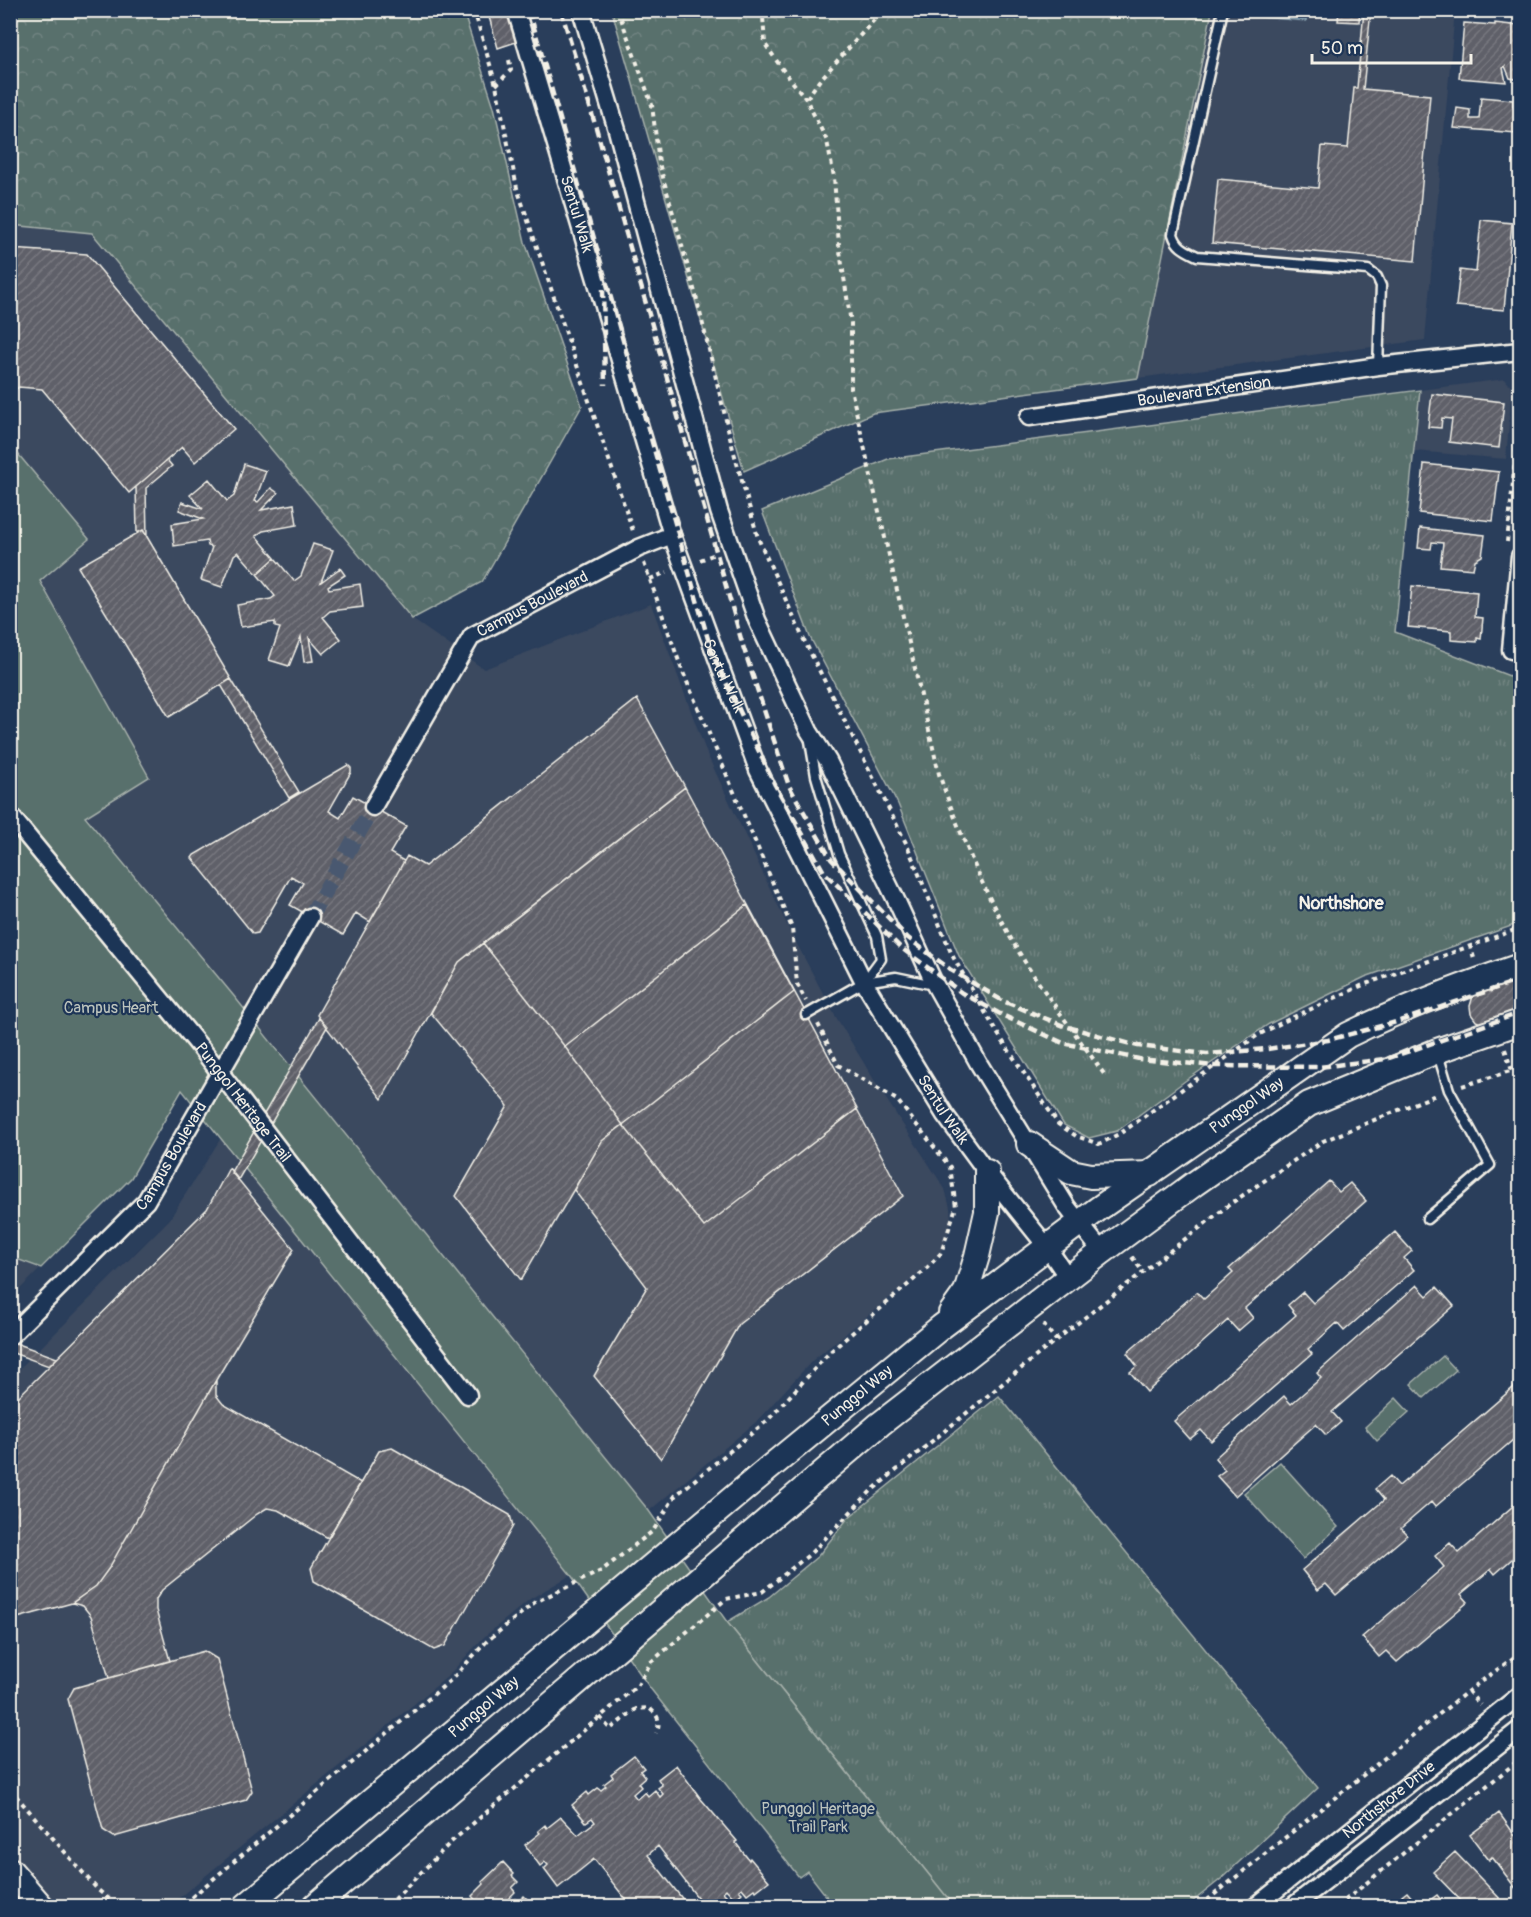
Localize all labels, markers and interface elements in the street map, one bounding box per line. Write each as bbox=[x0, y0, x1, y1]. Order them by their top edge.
scale bar bbox=[1312, 27, 1471, 65]
text: 50 m bbox=[1321, 37, 1363, 60]
street label: Sentul Walk bbox=[556, 173, 598, 255]
street label: Boulevard Extension bbox=[1136, 372, 1272, 411]
street label: Campus Boulevard bbox=[473, 567, 592, 642]
street label: Sentul Walk bbox=[699, 637, 749, 716]
district label: Northshore bbox=[1298, 892, 1385, 915]
park label: Campus Heart bbox=[64, 998, 159, 1018]
street label: Punggol Heritage Trail bbox=[191, 1039, 295, 1166]
street label: Sentul Walk bbox=[913, 1071, 973, 1149]
street label: Punggol Way bbox=[1206, 1073, 1288, 1138]
street label: Campus Boulevard bbox=[132, 1098, 211, 1215]
street label: Punggol Way bbox=[817, 1361, 897, 1431]
street label: Punggol Way bbox=[444, 1672, 523, 1742]
street label: Northshore Drive bbox=[1338, 1757, 1439, 1843]
park label: Punggol Heritage Trail Park bbox=[761, 1799, 875, 1837]

